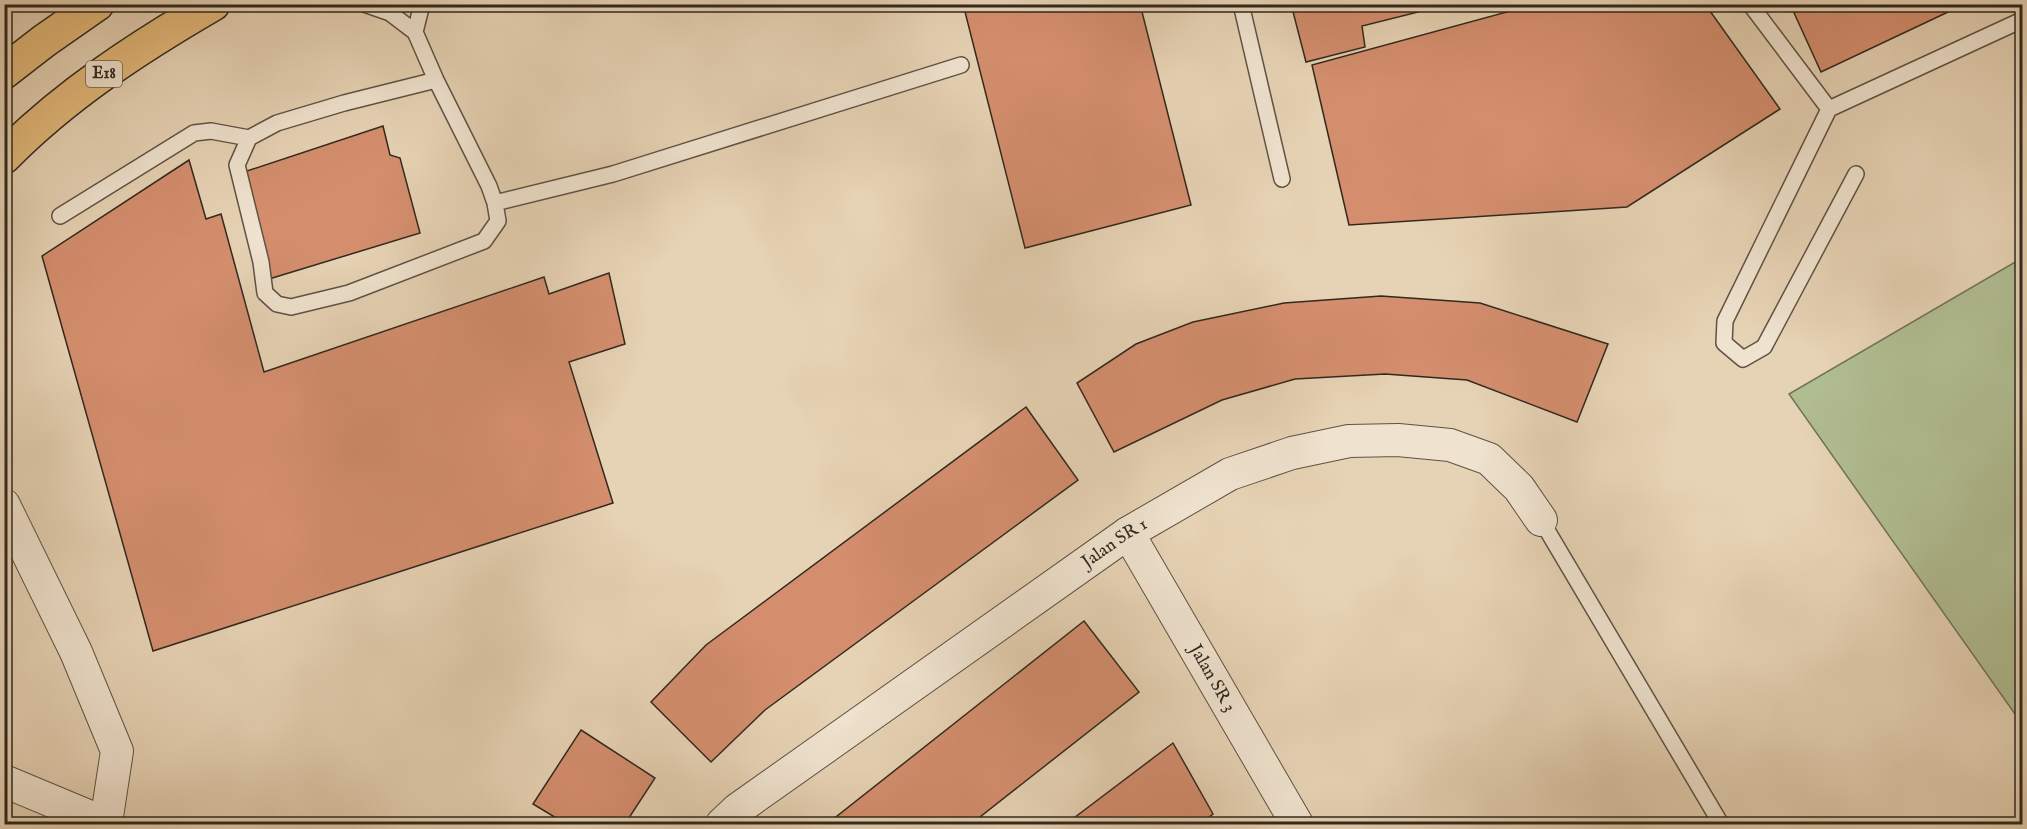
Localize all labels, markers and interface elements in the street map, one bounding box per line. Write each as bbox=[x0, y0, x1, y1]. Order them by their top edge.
road number: E18 bbox=[86, 61, 122, 87]
street label: Jalan SR 1 bbox=[1076, 513, 1152, 575]
street label: Jalan SR 3 bbox=[1183, 639, 1241, 716]

